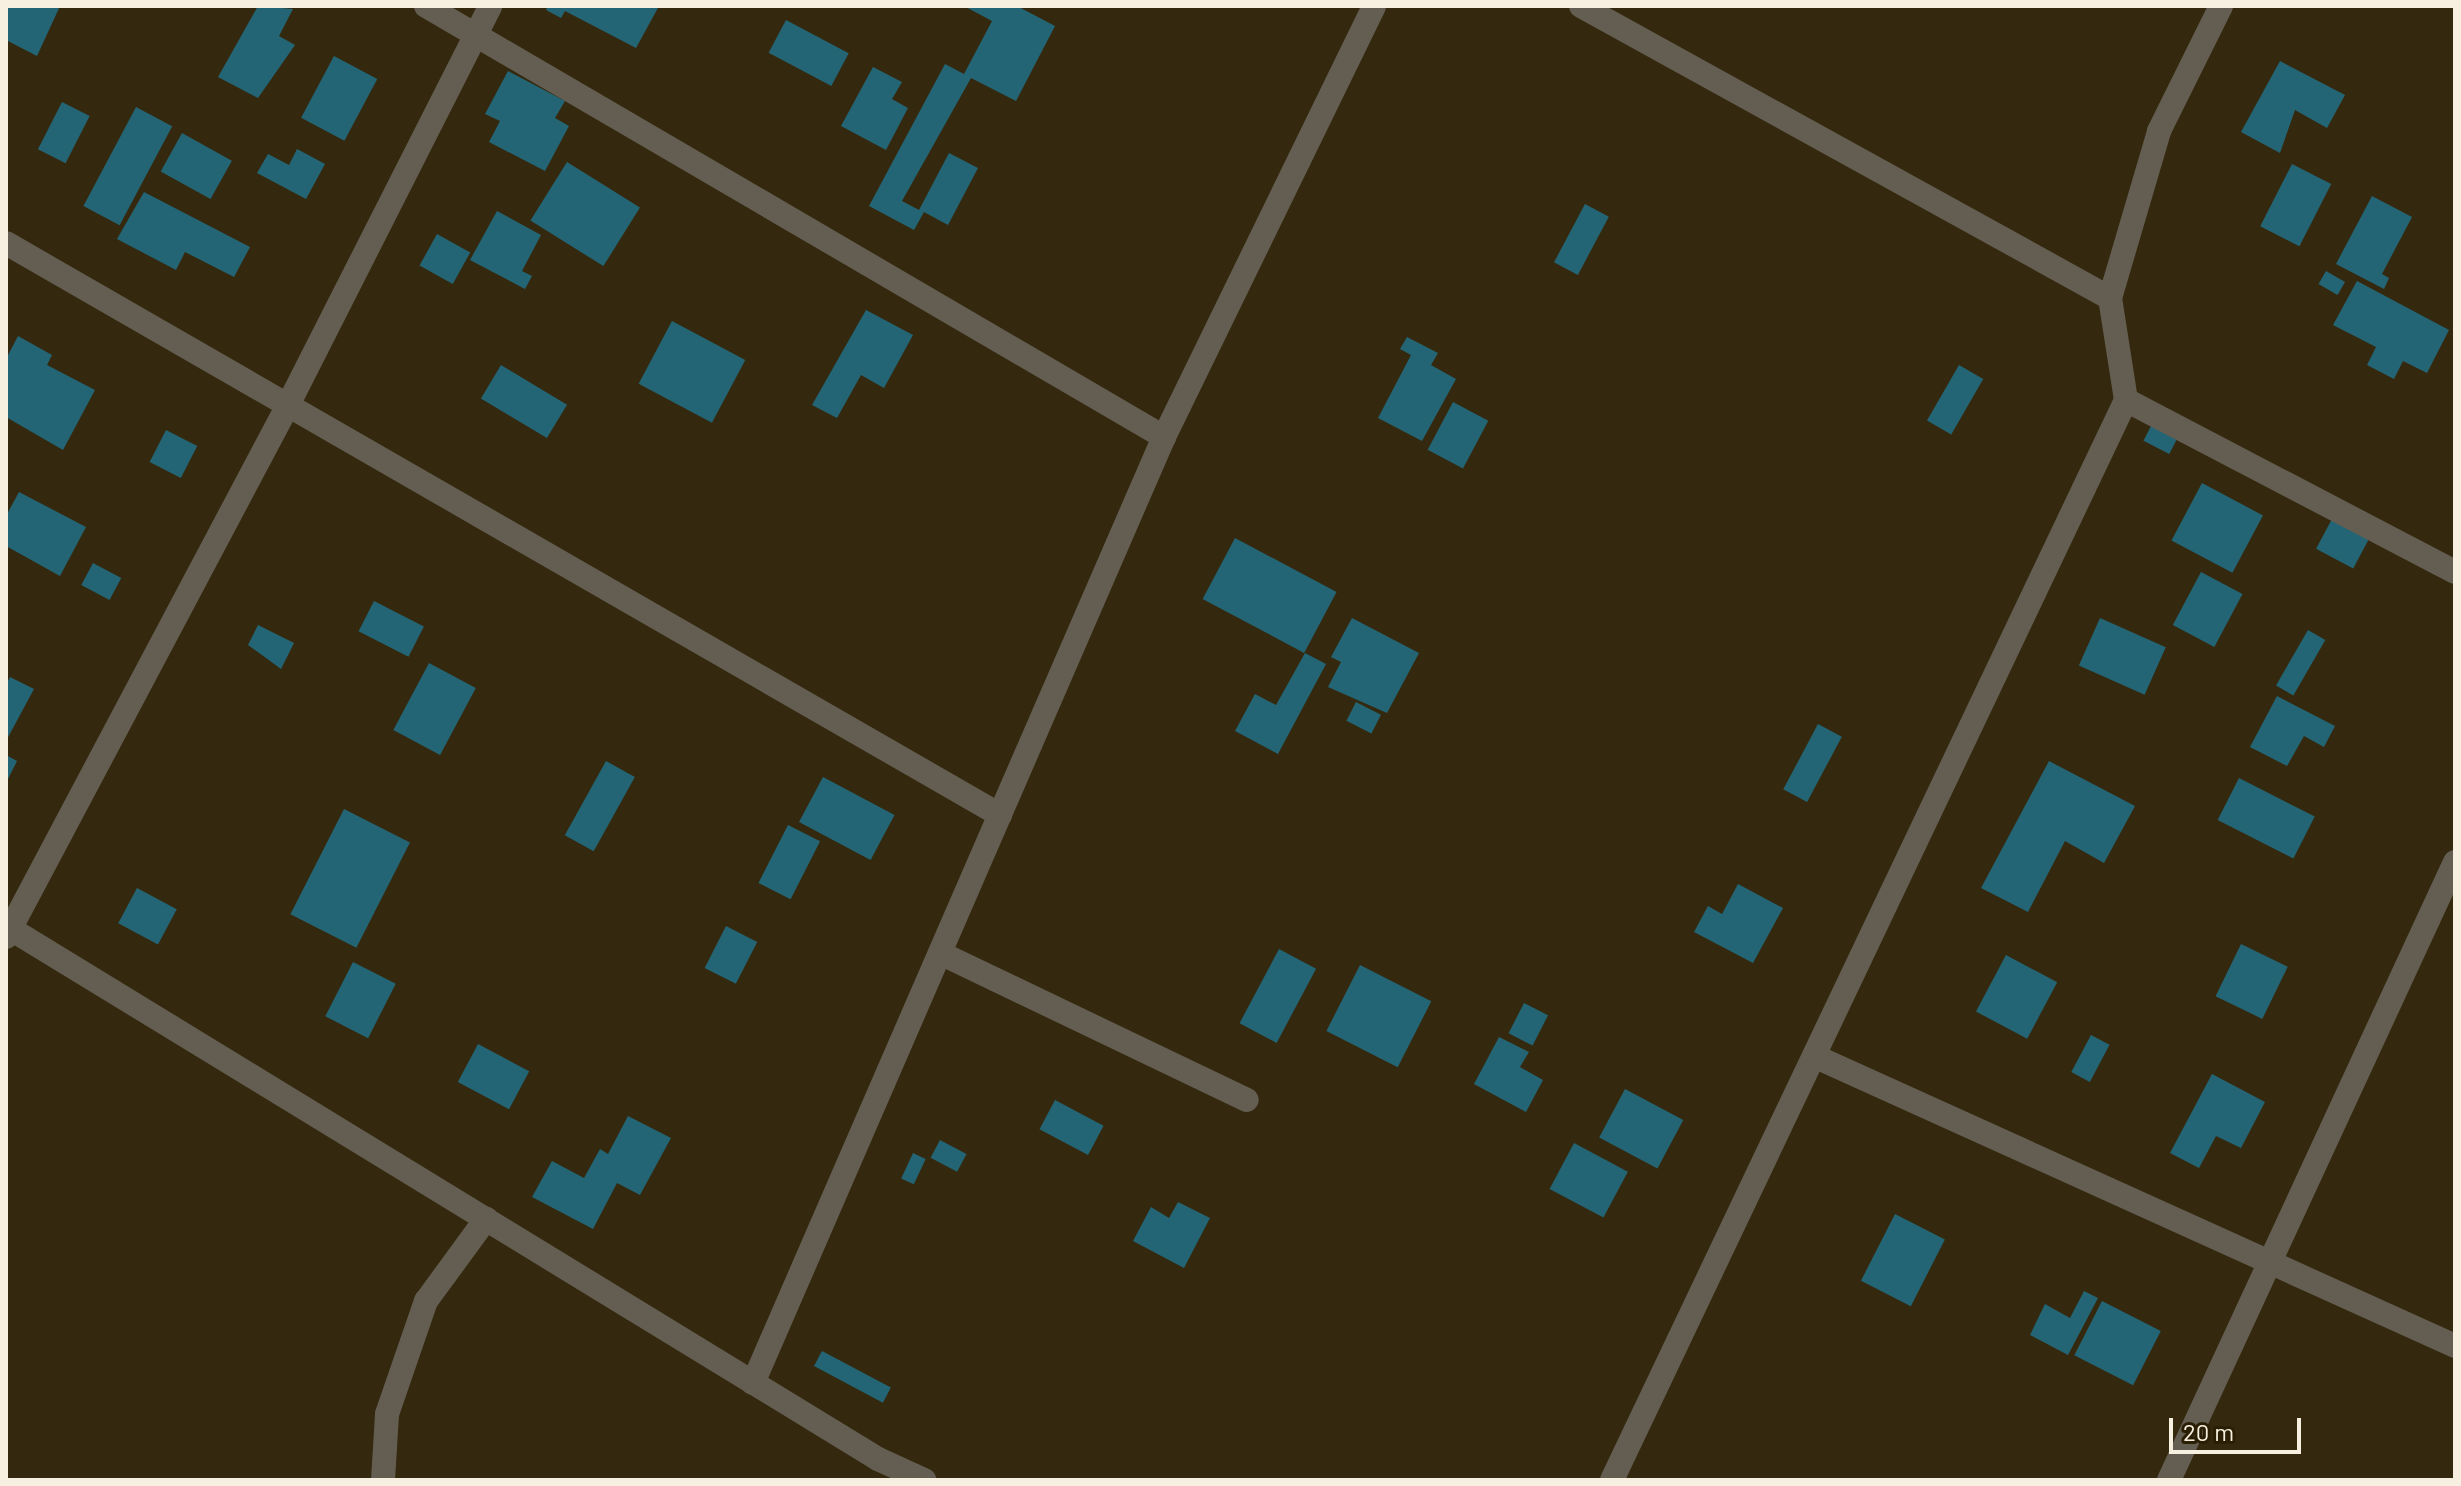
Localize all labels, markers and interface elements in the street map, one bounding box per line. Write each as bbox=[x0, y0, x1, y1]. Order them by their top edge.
scale bar bbox=[2173, 1402, 2305, 1452]
text: 20 m bbox=[2183, 1417, 2234, 1446]

